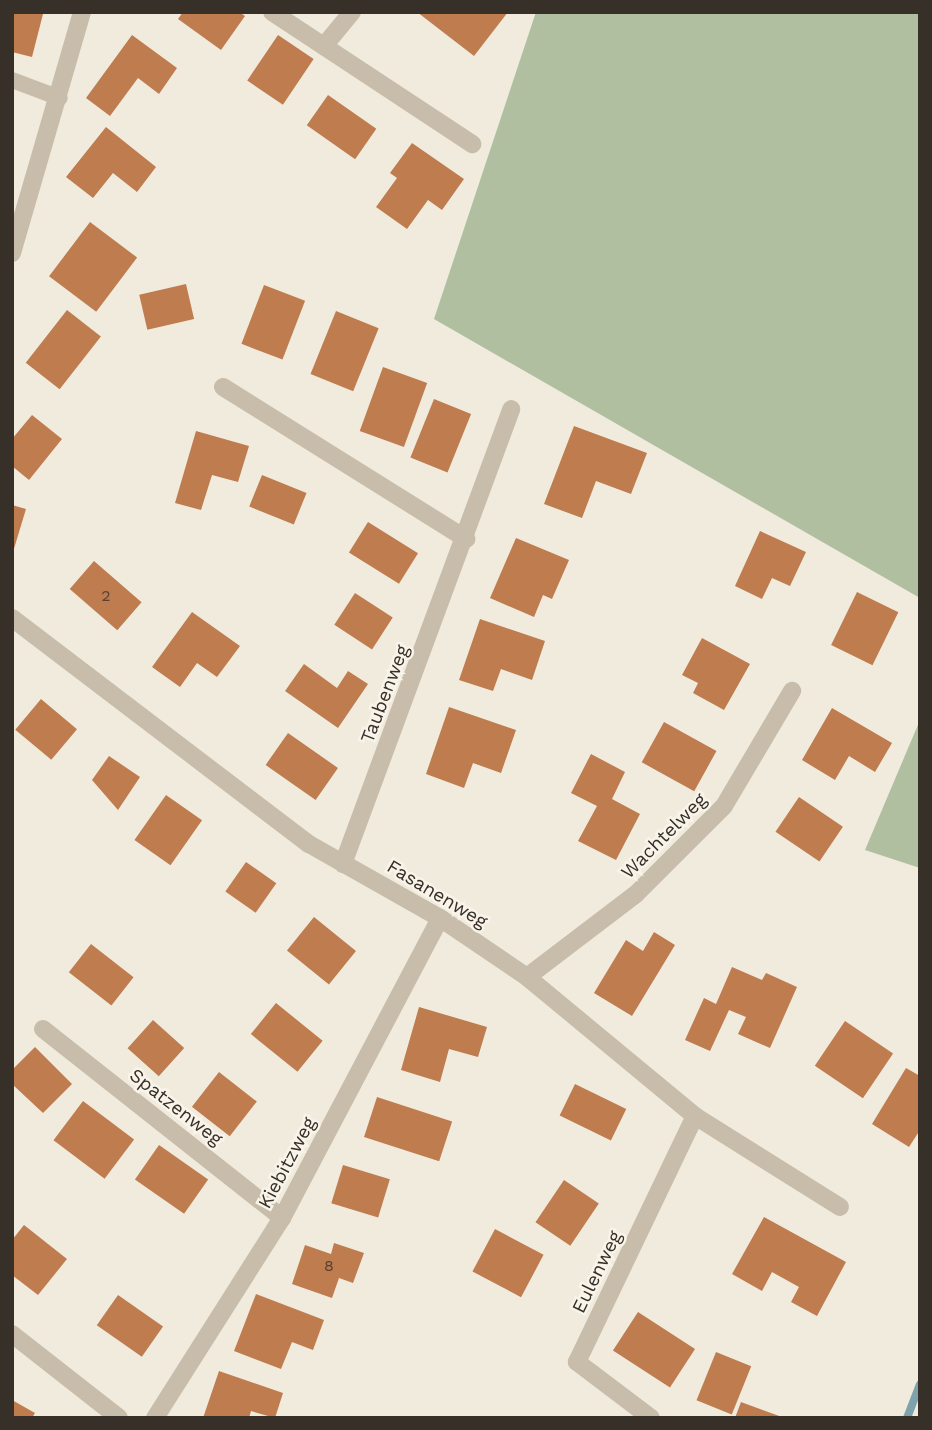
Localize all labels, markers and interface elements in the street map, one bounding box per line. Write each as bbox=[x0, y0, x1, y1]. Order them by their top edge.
house number: 2 bbox=[101, 586, 111, 606]
street label: Taubenweg bbox=[356, 642, 414, 746]
street label: Wachtelweg bbox=[616, 788, 712, 884]
street label: Fasanenweg bbox=[383, 855, 491, 933]
street label: Spatzenweg bbox=[125, 1064, 227, 1150]
street label: Kiebitzweg bbox=[253, 1113, 321, 1213]
street label: Eulenweg bbox=[567, 1227, 627, 1317]
house number: 8 bbox=[324, 1256, 334, 1276]

